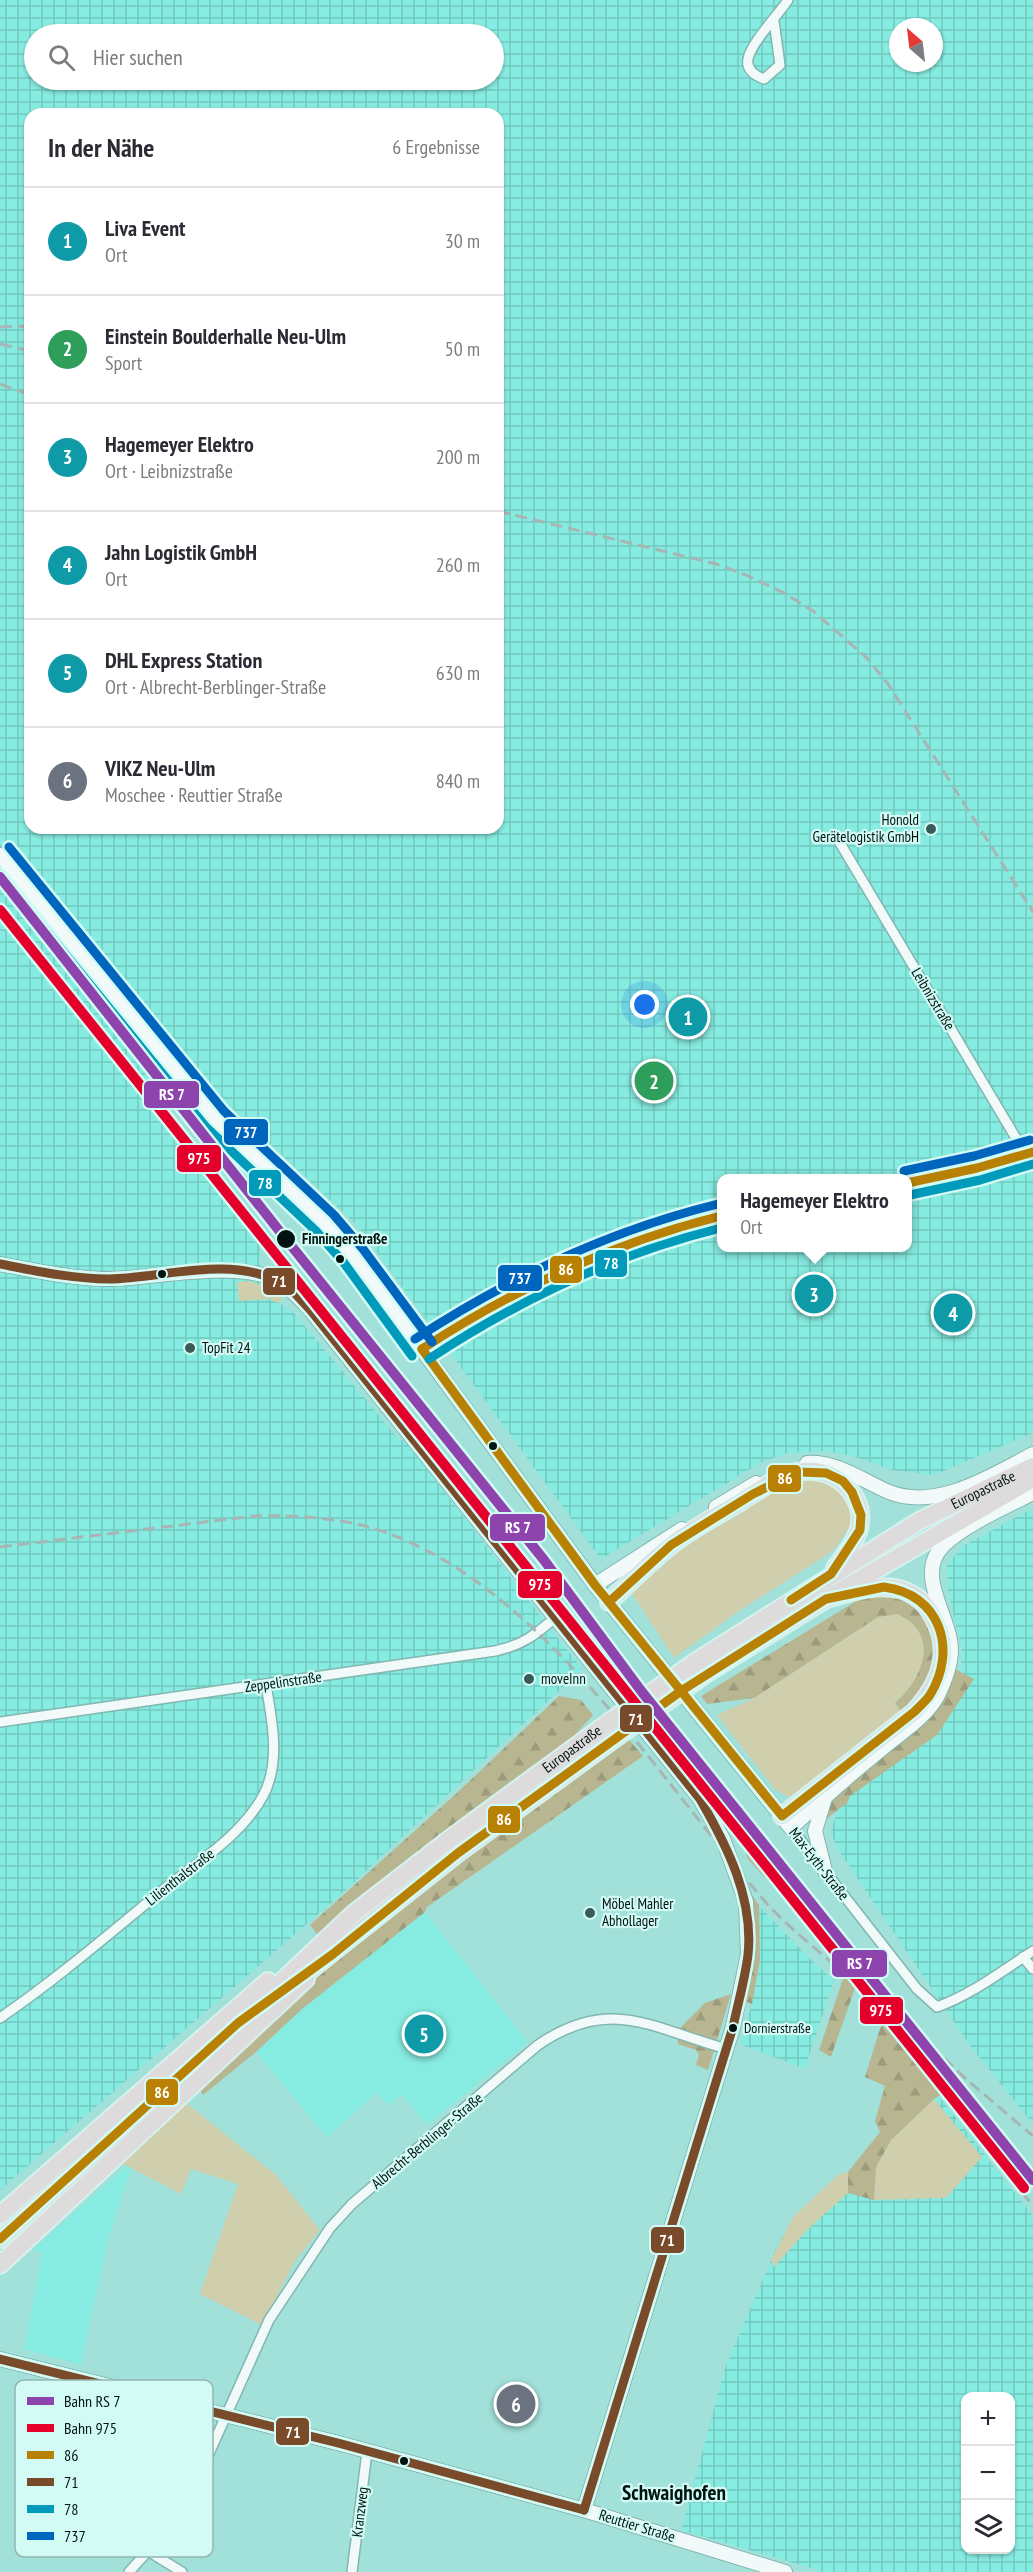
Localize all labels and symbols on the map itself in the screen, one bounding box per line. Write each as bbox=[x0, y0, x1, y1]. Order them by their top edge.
north arrow bbox=[889, 18, 943, 72]
place label: Honold Gerätelogistik GmbH bbox=[813, 810, 919, 846]
marker: Honold Gerätelogistik GmbH bbox=[924, 822, 938, 836]
street label: Leibnizstraße bbox=[907, 964, 959, 1033]
your location bbox=[630, 990, 659, 1019]
pin: 1 bbox=[668, 994, 708, 1040]
pin: 2 bbox=[634, 1058, 674, 1104]
line badge: RS 7 bbox=[143, 1080, 200, 1109]
text: RS 7 bbox=[159, 1084, 185, 1104]
line badge: 737 bbox=[223, 1118, 269, 1146]
text: 737 bbox=[235, 1122, 257, 1142]
line badge: 975 bbox=[176, 1144, 222, 1173]
text: 975 bbox=[188, 1148, 210, 1168]
line badge: 78 bbox=[248, 1169, 282, 1197]
text: 78 bbox=[257, 1173, 273, 1193]
marker: Finningerstraße bbox=[275, 1228, 297, 1250]
place label: Finningerstraße bbox=[302, 1229, 387, 1248]
line badge: 78 bbox=[594, 1249, 628, 1278]
unlabelled marker bbox=[334, 1253, 346, 1265]
text: 78 bbox=[603, 1253, 619, 1273]
line badge: 86 bbox=[549, 1255, 583, 1284]
text: 86 bbox=[558, 1259, 574, 1279]
line badge: 737 bbox=[497, 1264, 543, 1292]
line badge: 71 bbox=[262, 1267, 296, 1296]
unlabelled marker bbox=[156, 1268, 168, 1280]
text: 737 bbox=[509, 1268, 531, 1288]
text: 71 bbox=[271, 1271, 287, 1291]
pin: 3 bbox=[794, 1272, 834, 1316]
pin: 4 bbox=[934, 1290, 972, 1336]
place label: TopFit 24 bbox=[202, 1338, 251, 1357]
marker: TopFit 24 bbox=[183, 1341, 197, 1355]
unlabelled marker bbox=[487, 1440, 499, 1452]
line badge: 86 bbox=[767, 1464, 802, 1493]
street label: Europastraße bbox=[948, 1466, 1018, 1513]
text: 86 bbox=[777, 1468, 793, 1488]
line badge: RS 7 bbox=[489, 1513, 546, 1542]
text: RS 7 bbox=[505, 1517, 531, 1537]
line badge: 975 bbox=[517, 1570, 563, 1599]
text: 975 bbox=[529, 1574, 551, 1594]
street label: Zeppelinstraße bbox=[243, 1667, 323, 1696]
place label: moveInn bbox=[541, 1669, 586, 1688]
marker: moveInn bbox=[522, 1672, 536, 1686]
line badge: 71 bbox=[619, 1704, 653, 1733]
text: 71 bbox=[628, 1709, 644, 1729]
street label: Europastraße bbox=[538, 1721, 605, 1777]
line badge: 86 bbox=[487, 1805, 521, 1834]
text: 86 bbox=[496, 1809, 512, 1829]
street label: Max-Eyth-Straße bbox=[785, 1824, 854, 1904]
street label: Lilienthalstraße bbox=[142, 1844, 218, 1909]
place label: Möbel Mahler Abhollager bbox=[602, 1894, 674, 1930]
marker: Möbel Mahler Abhollager bbox=[583, 1906, 597, 1920]
line badge: RS 7 bbox=[831, 1949, 888, 1978]
text: RS 7 bbox=[847, 1953, 873, 1973]
line badge: 975 bbox=[859, 1996, 904, 2025]
text: 975 bbox=[870, 2000, 892, 2020]
pin: 5 bbox=[404, 2012, 444, 2056]
place label: Dornierstraße bbox=[744, 2019, 811, 2037]
marker: Dornierstraße bbox=[727, 2022, 739, 2034]
line badge: 86 bbox=[145, 2078, 179, 2106]
text: 86 bbox=[154, 2082, 170, 2102]
street label: Albrecht-Berblinger-Straße bbox=[367, 2088, 486, 2193]
line badge: 71 bbox=[650, 2226, 685, 2254]
text: 71 bbox=[659, 2230, 675, 2250]
legend bbox=[15, 2380, 213, 2557]
pin: 6 bbox=[496, 2382, 536, 2426]
text: Bahn RS 7 bbox=[64, 2391, 121, 2411]
line badge: 71 bbox=[275, 2417, 310, 2446]
text: Bahn 975 bbox=[64, 2418, 117, 2438]
text: 71 bbox=[285, 2422, 301, 2442]
text: 86 bbox=[64, 2445, 78, 2465]
unlabelled marker bbox=[398, 2455, 410, 2467]
text: 71 bbox=[64, 2472, 78, 2492]
district label: Schwaighofen bbox=[622, 2479, 726, 2506]
street label: Kranzweg bbox=[347, 2486, 372, 2538]
text: 78 bbox=[64, 2499, 78, 2519]
street label: Reuttier Straße bbox=[597, 2505, 677, 2546]
text: 737 bbox=[64, 2526, 86, 2546]

